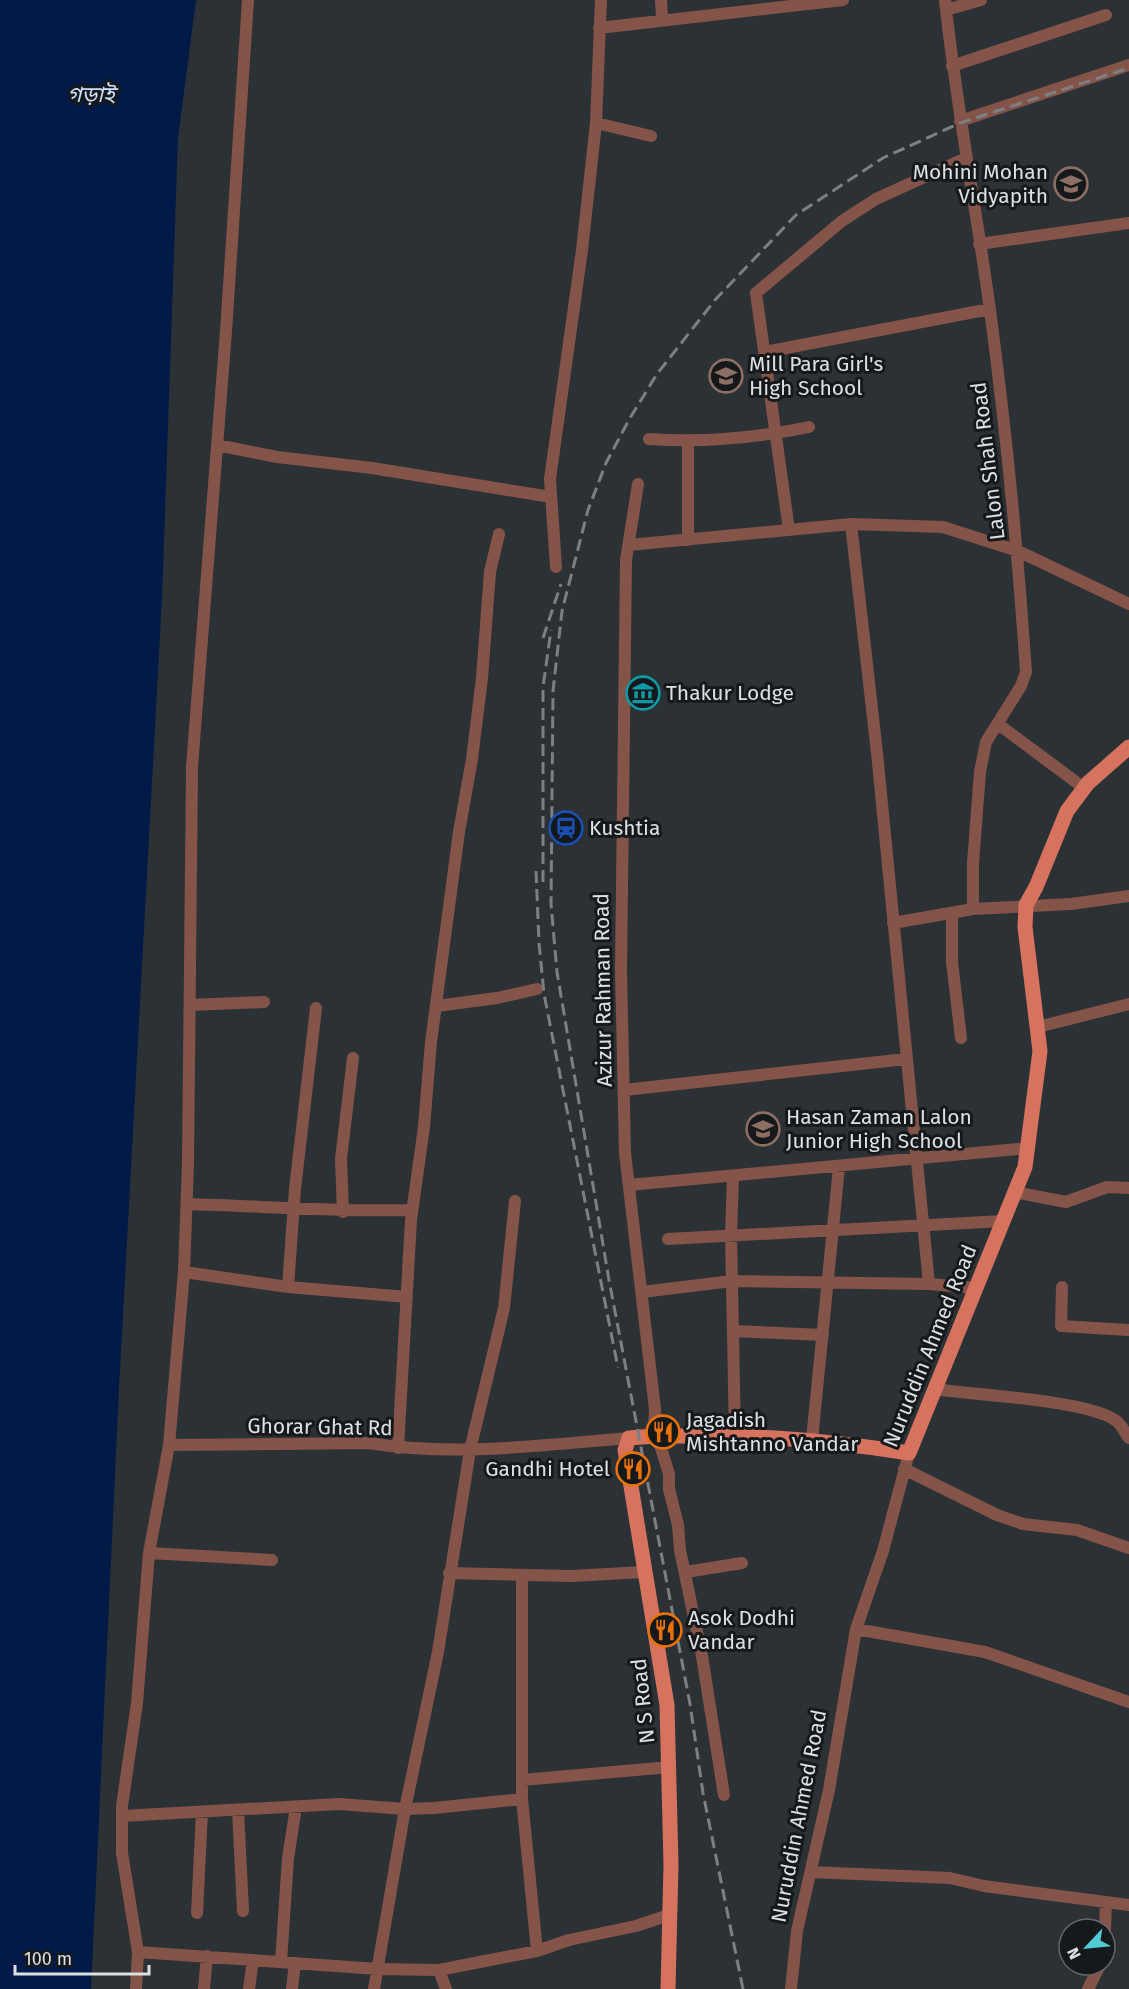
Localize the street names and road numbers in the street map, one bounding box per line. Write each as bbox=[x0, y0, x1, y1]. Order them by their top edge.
street label: Lalon Shah Road bbox=[965, 380, 1011, 542]
street label: Azizur Rahman Road bbox=[588, 893, 618, 1087]
street label: Nuruddin Ahmed Road bbox=[877, 1241, 983, 1451]
street label: Ghorar Ghat Rd bbox=[247, 1413, 393, 1441]
street label: N S Road bbox=[626, 1657, 660, 1745]
street label: Nuruddin Ahmed Road bbox=[766, 1707, 832, 1925]

